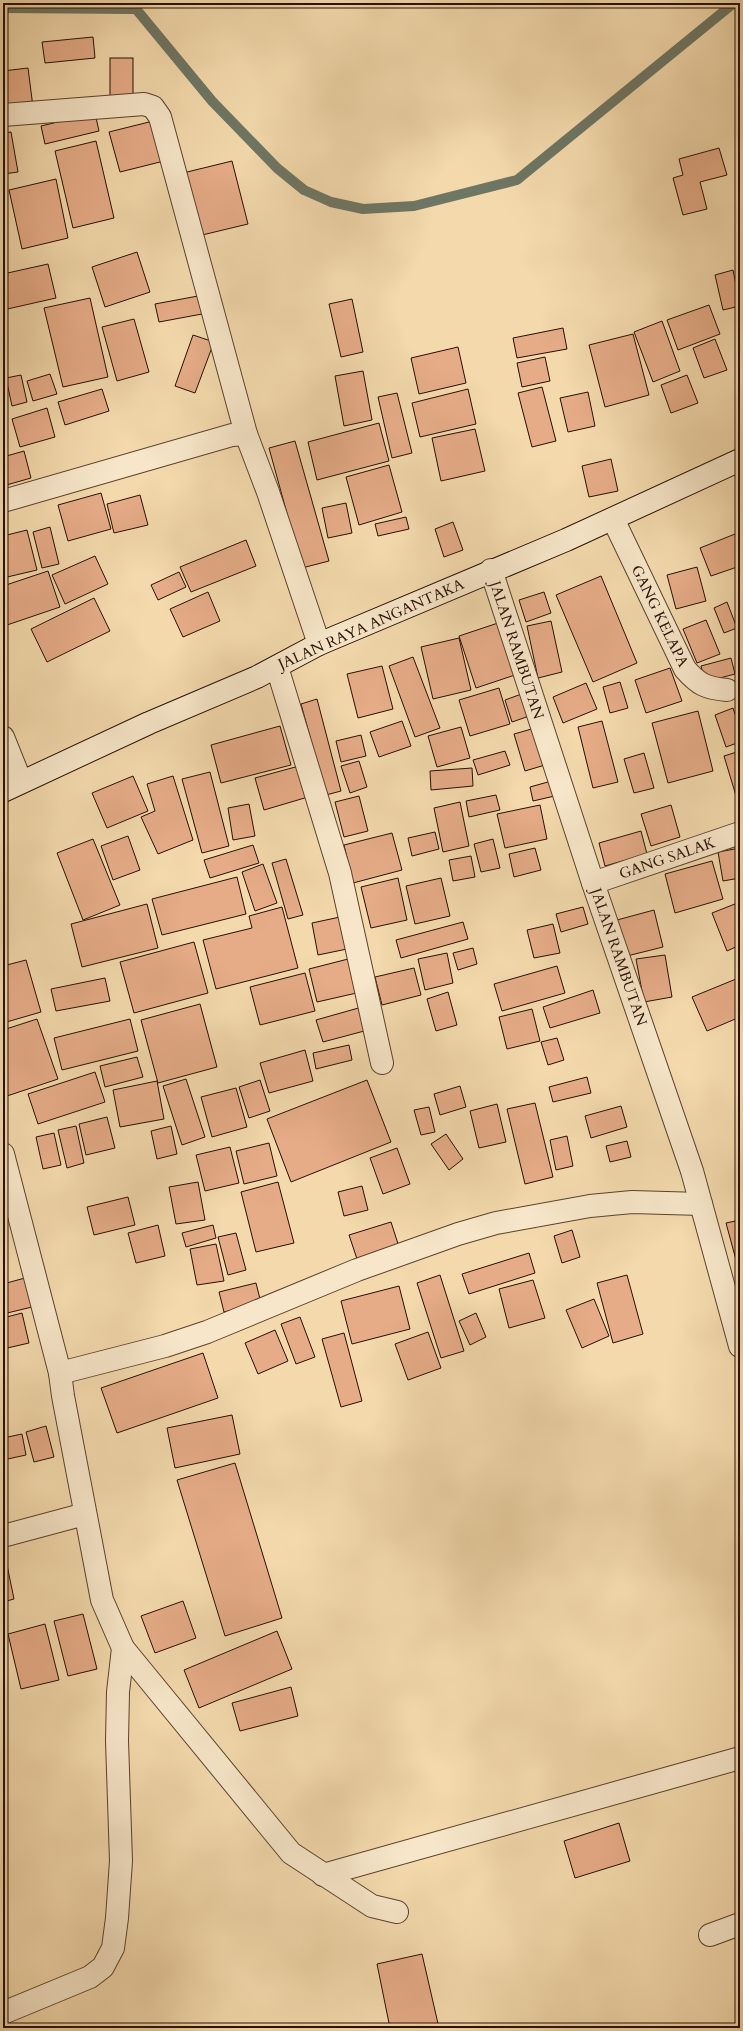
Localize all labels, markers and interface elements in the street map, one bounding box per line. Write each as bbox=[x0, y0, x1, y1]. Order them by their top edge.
street label: GANG KELAPA bbox=[627, 562, 693, 671]
street label: JALAN RAYA ANGANTAKA bbox=[273, 574, 467, 675]
street label: JALAN RAMBUTAN bbox=[485, 576, 549, 722]
street label: GANG SALAK bbox=[616, 832, 718, 884]
street label: JALAN RAMBUTAN bbox=[585, 884, 652, 1029]

